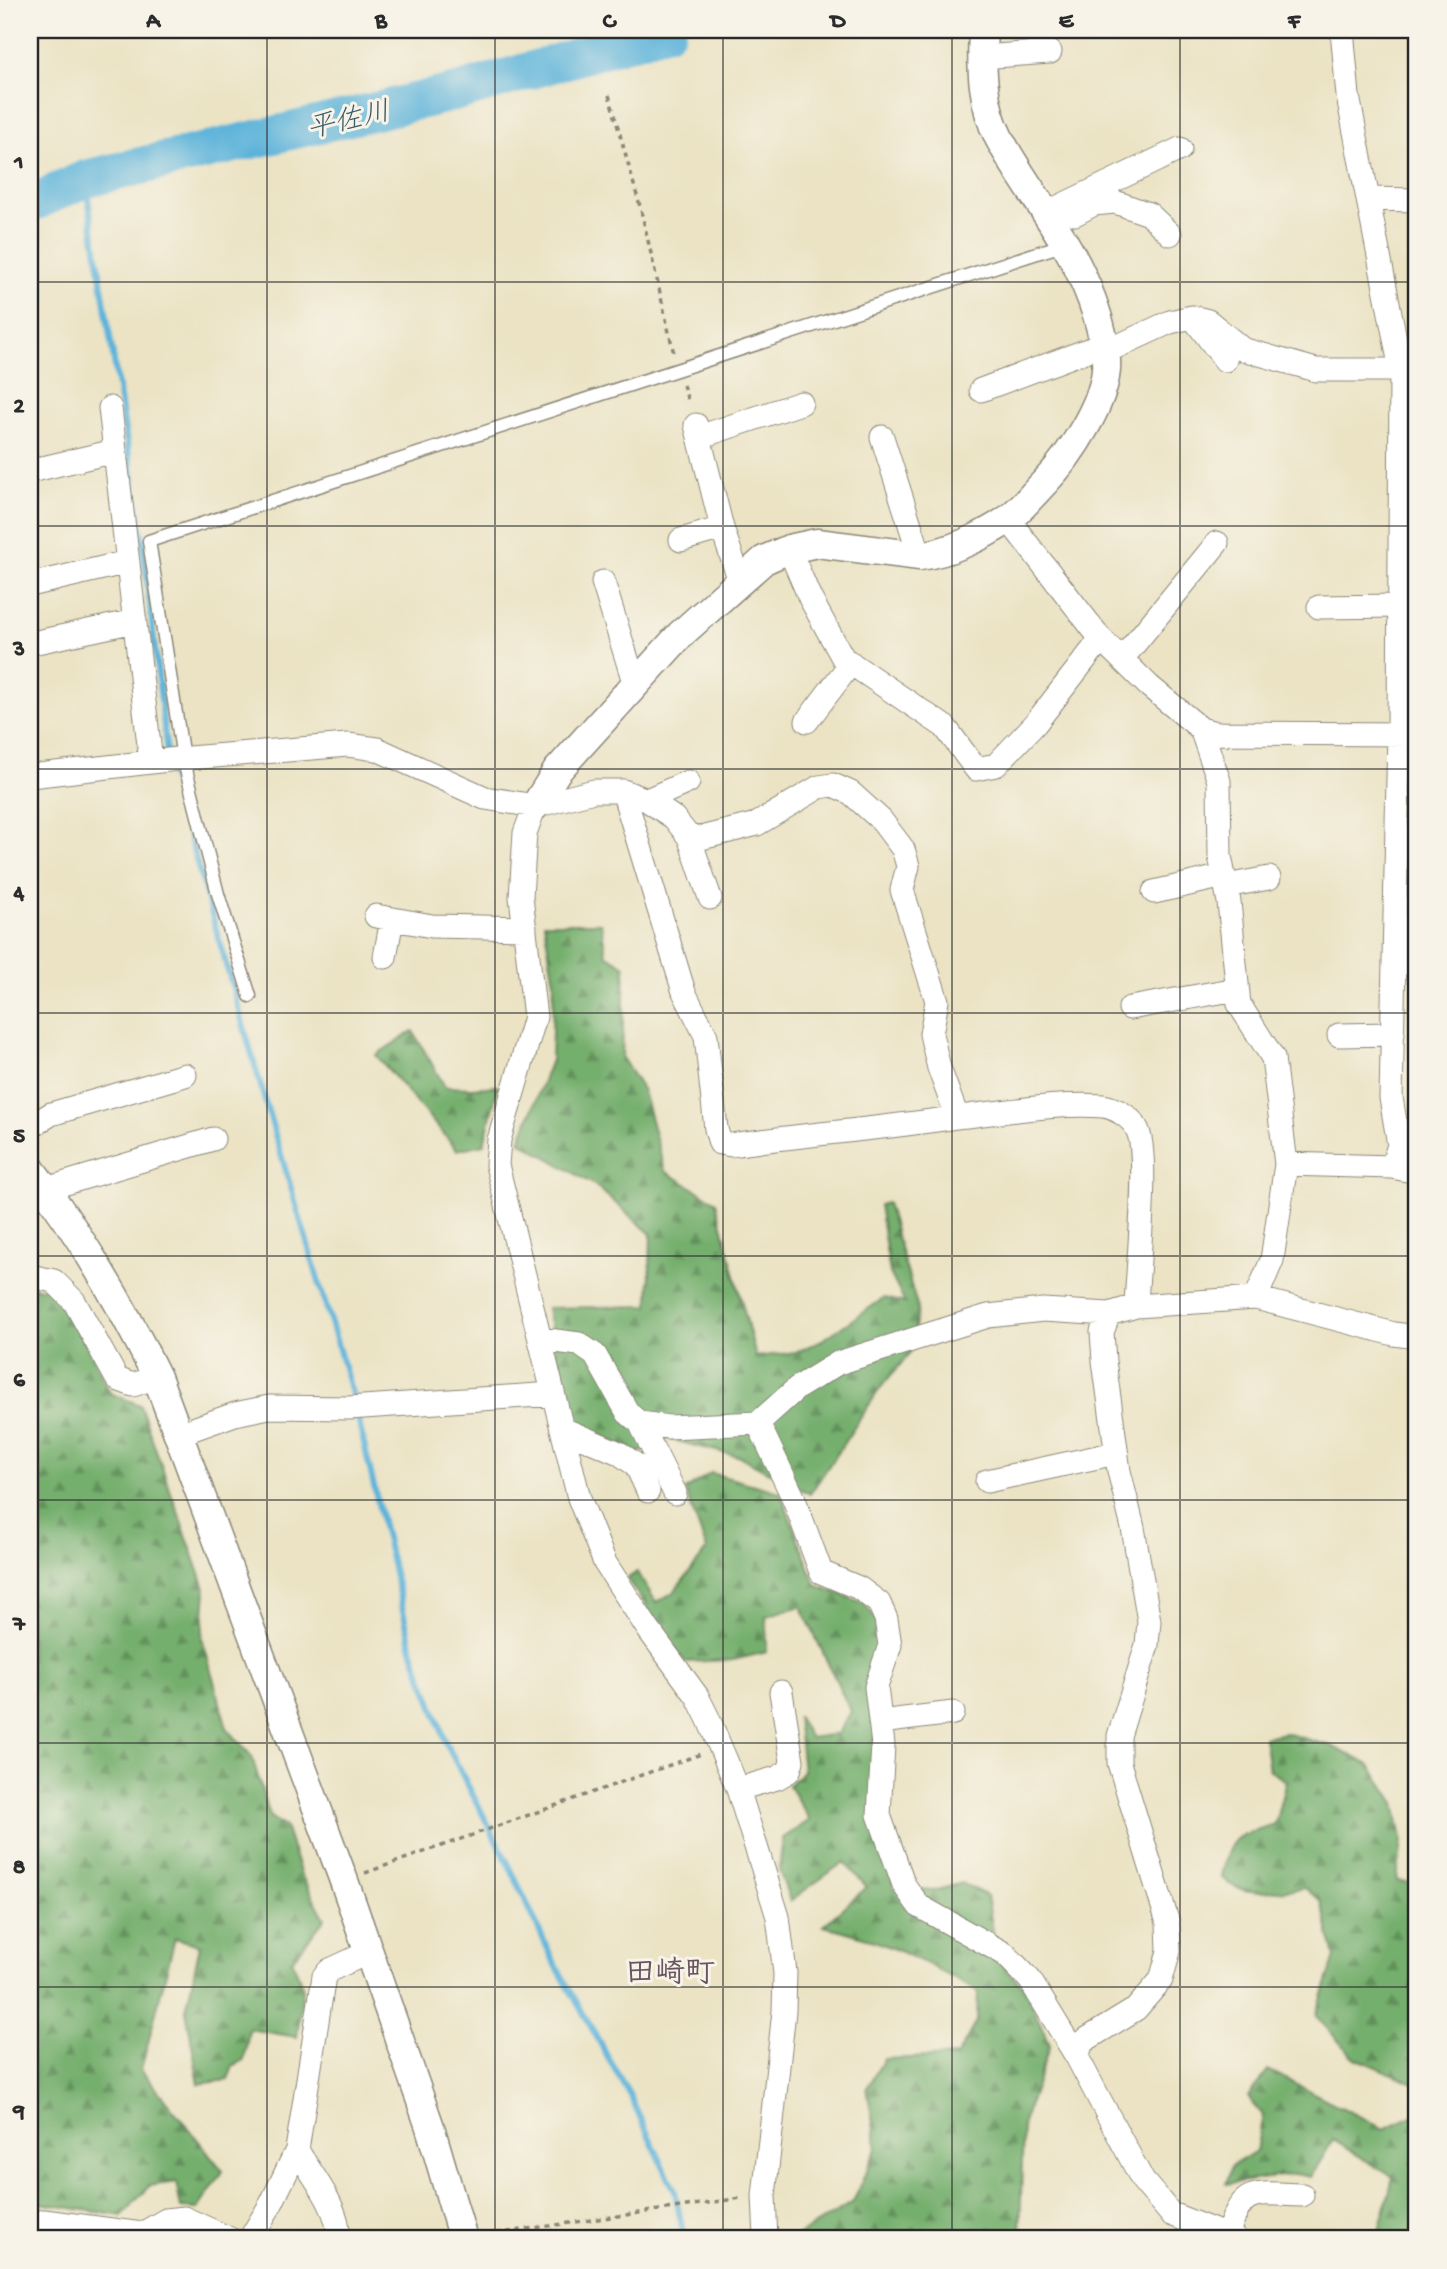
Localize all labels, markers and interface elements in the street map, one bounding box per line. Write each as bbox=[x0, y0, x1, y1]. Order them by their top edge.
text: A bbox=[145, 9, 161, 36]
text: B bbox=[374, 9, 388, 36]
text: C bbox=[603, 9, 618, 36]
text: D bbox=[829, 9, 847, 36]
text: E bbox=[1059, 9, 1075, 36]
text: F bbox=[1287, 9, 1302, 36]
water label: 平佐川 bbox=[304, 96, 394, 148]
text: 1 bbox=[13, 150, 24, 177]
text: 2 bbox=[13, 394, 25, 421]
text: 3 bbox=[12, 637, 25, 664]
text: 4 bbox=[13, 881, 25, 908]
text: 5 bbox=[13, 1124, 25, 1151]
text: 6 bbox=[13, 1368, 26, 1395]
text: 7 bbox=[12, 1612, 26, 1639]
text: 8 bbox=[13, 1855, 26, 1882]
district label: 田崎町 bbox=[625, 1956, 715, 1993]
text: 9 bbox=[12, 2099, 25, 2126]

